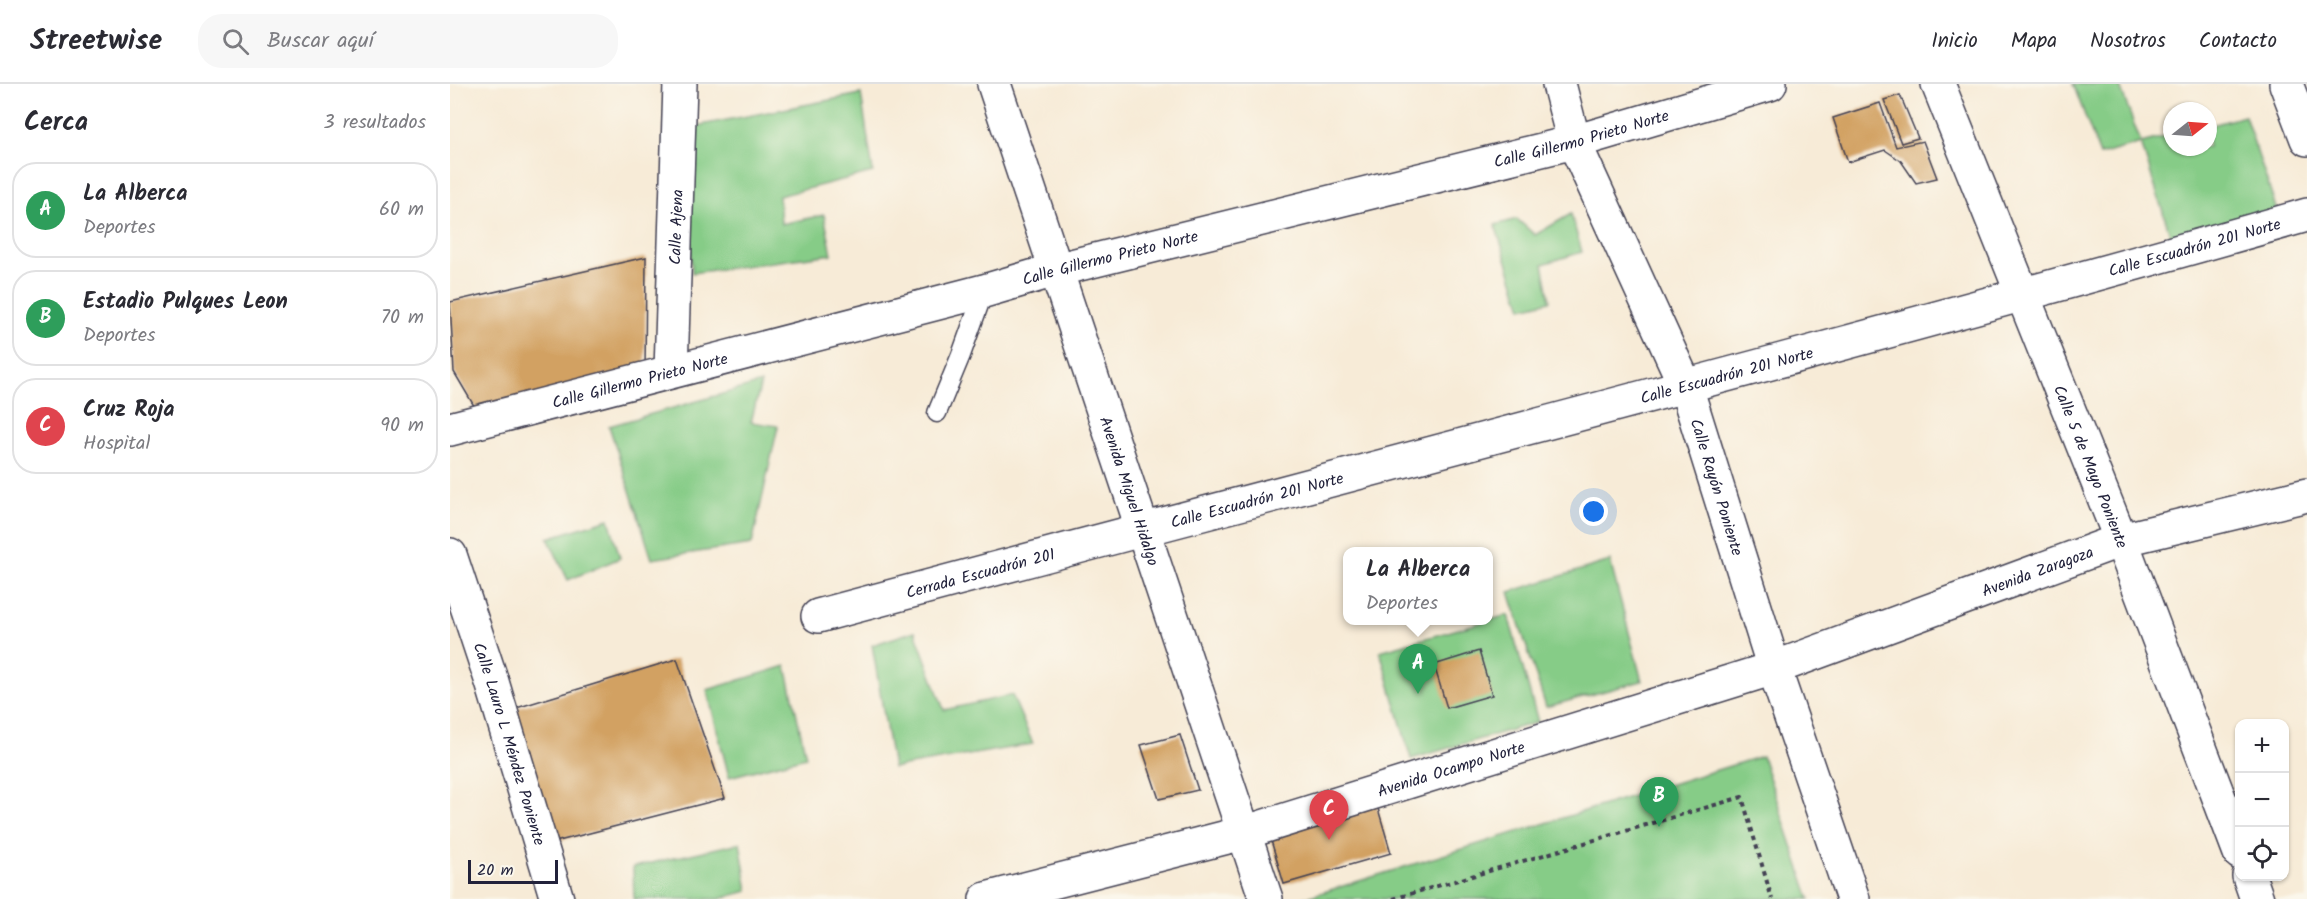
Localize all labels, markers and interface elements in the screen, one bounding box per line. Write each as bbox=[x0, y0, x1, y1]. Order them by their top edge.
search box bbox=[198, 14, 618, 68]
text: Streetwise bbox=[30, 19, 162, 64]
text: Buscar aquí bbox=[267, 24, 374, 59]
icon: search bbox=[219, 25, 252, 58]
text: Inicio bbox=[1931, 25, 1978, 58]
text: Mapa bbox=[2011, 25, 2057, 58]
text: Nosotros bbox=[2090, 25, 2166, 58]
text: Contacto bbox=[2199, 25, 2277, 58]
text: Cerca bbox=[24, 102, 88, 144]
north arrow bbox=[2163, 102, 2217, 156]
street label: Calle Gillermo Prieto Norte bbox=[1491, 104, 1672, 175]
text: 3 resultados bbox=[323, 107, 426, 139]
text: La Alberca bbox=[83, 177, 188, 212]
street label: Calle Ajena bbox=[663, 189, 691, 265]
text: A bbox=[39, 194, 52, 226]
text: 60 m bbox=[379, 194, 424, 226]
text: Deportes bbox=[83, 212, 155, 244]
street label: Calle Escuadrón 201 Norte bbox=[2106, 212, 2284, 284]
street label: Calle Gillermo Prieto Norte bbox=[1019, 224, 1201, 293]
text: Estadio Pulques Leon bbox=[83, 285, 288, 320]
text: B bbox=[39, 302, 52, 334]
text: 70 m bbox=[381, 302, 424, 334]
text: Deportes bbox=[83, 320, 155, 352]
street label: Calle Escuadrón 201 Norte bbox=[1638, 341, 1816, 411]
street label: Calle Gillermo Prieto Norte bbox=[550, 347, 731, 416]
street label: Calle 5 de Mayo Poniente bbox=[2046, 382, 2134, 552]
text: Cruz Roja bbox=[83, 393, 174, 428]
text: C bbox=[39, 410, 52, 442]
text: 90 m bbox=[380, 410, 424, 442]
street label: Avenida Miguel Hidalgo bbox=[1092, 413, 1165, 569]
street label: Calle Rayón Poniente bbox=[1683, 416, 1749, 559]
text: Hospital bbox=[83, 428, 150, 460]
street label: Calle Escuadrón 201 Norte bbox=[1168, 466, 1346, 536]
your location bbox=[1579, 497, 1608, 526]
street label: Avenida Zaragoza bbox=[1978, 540, 2097, 604]
street label: Cerrada Escuadrón 201 bbox=[903, 542, 1058, 606]
popup bbox=[1343, 547, 1493, 625]
text: La Alberca bbox=[1366, 553, 1470, 588]
text: Deportes bbox=[1366, 588, 1438, 620]
street label: Calle Lauro L Méndez Poniente bbox=[466, 639, 551, 849]
pin: A bbox=[1398, 644, 1438, 694]
map controls bbox=[2235, 719, 2289, 881]
button: + bbox=[2235, 719, 2289, 773]
street label: Avenida Ocampo Norte bbox=[1374, 735, 1528, 805]
button: − bbox=[2235, 773, 2289, 827]
pin: B bbox=[1640, 778, 1678, 827]
pin: C bbox=[1310, 790, 1348, 840]
button: locate bbox=[2235, 827, 2289, 881]
scale bar bbox=[468, 857, 558, 884]
text: 20 m bbox=[477, 858, 513, 883]

